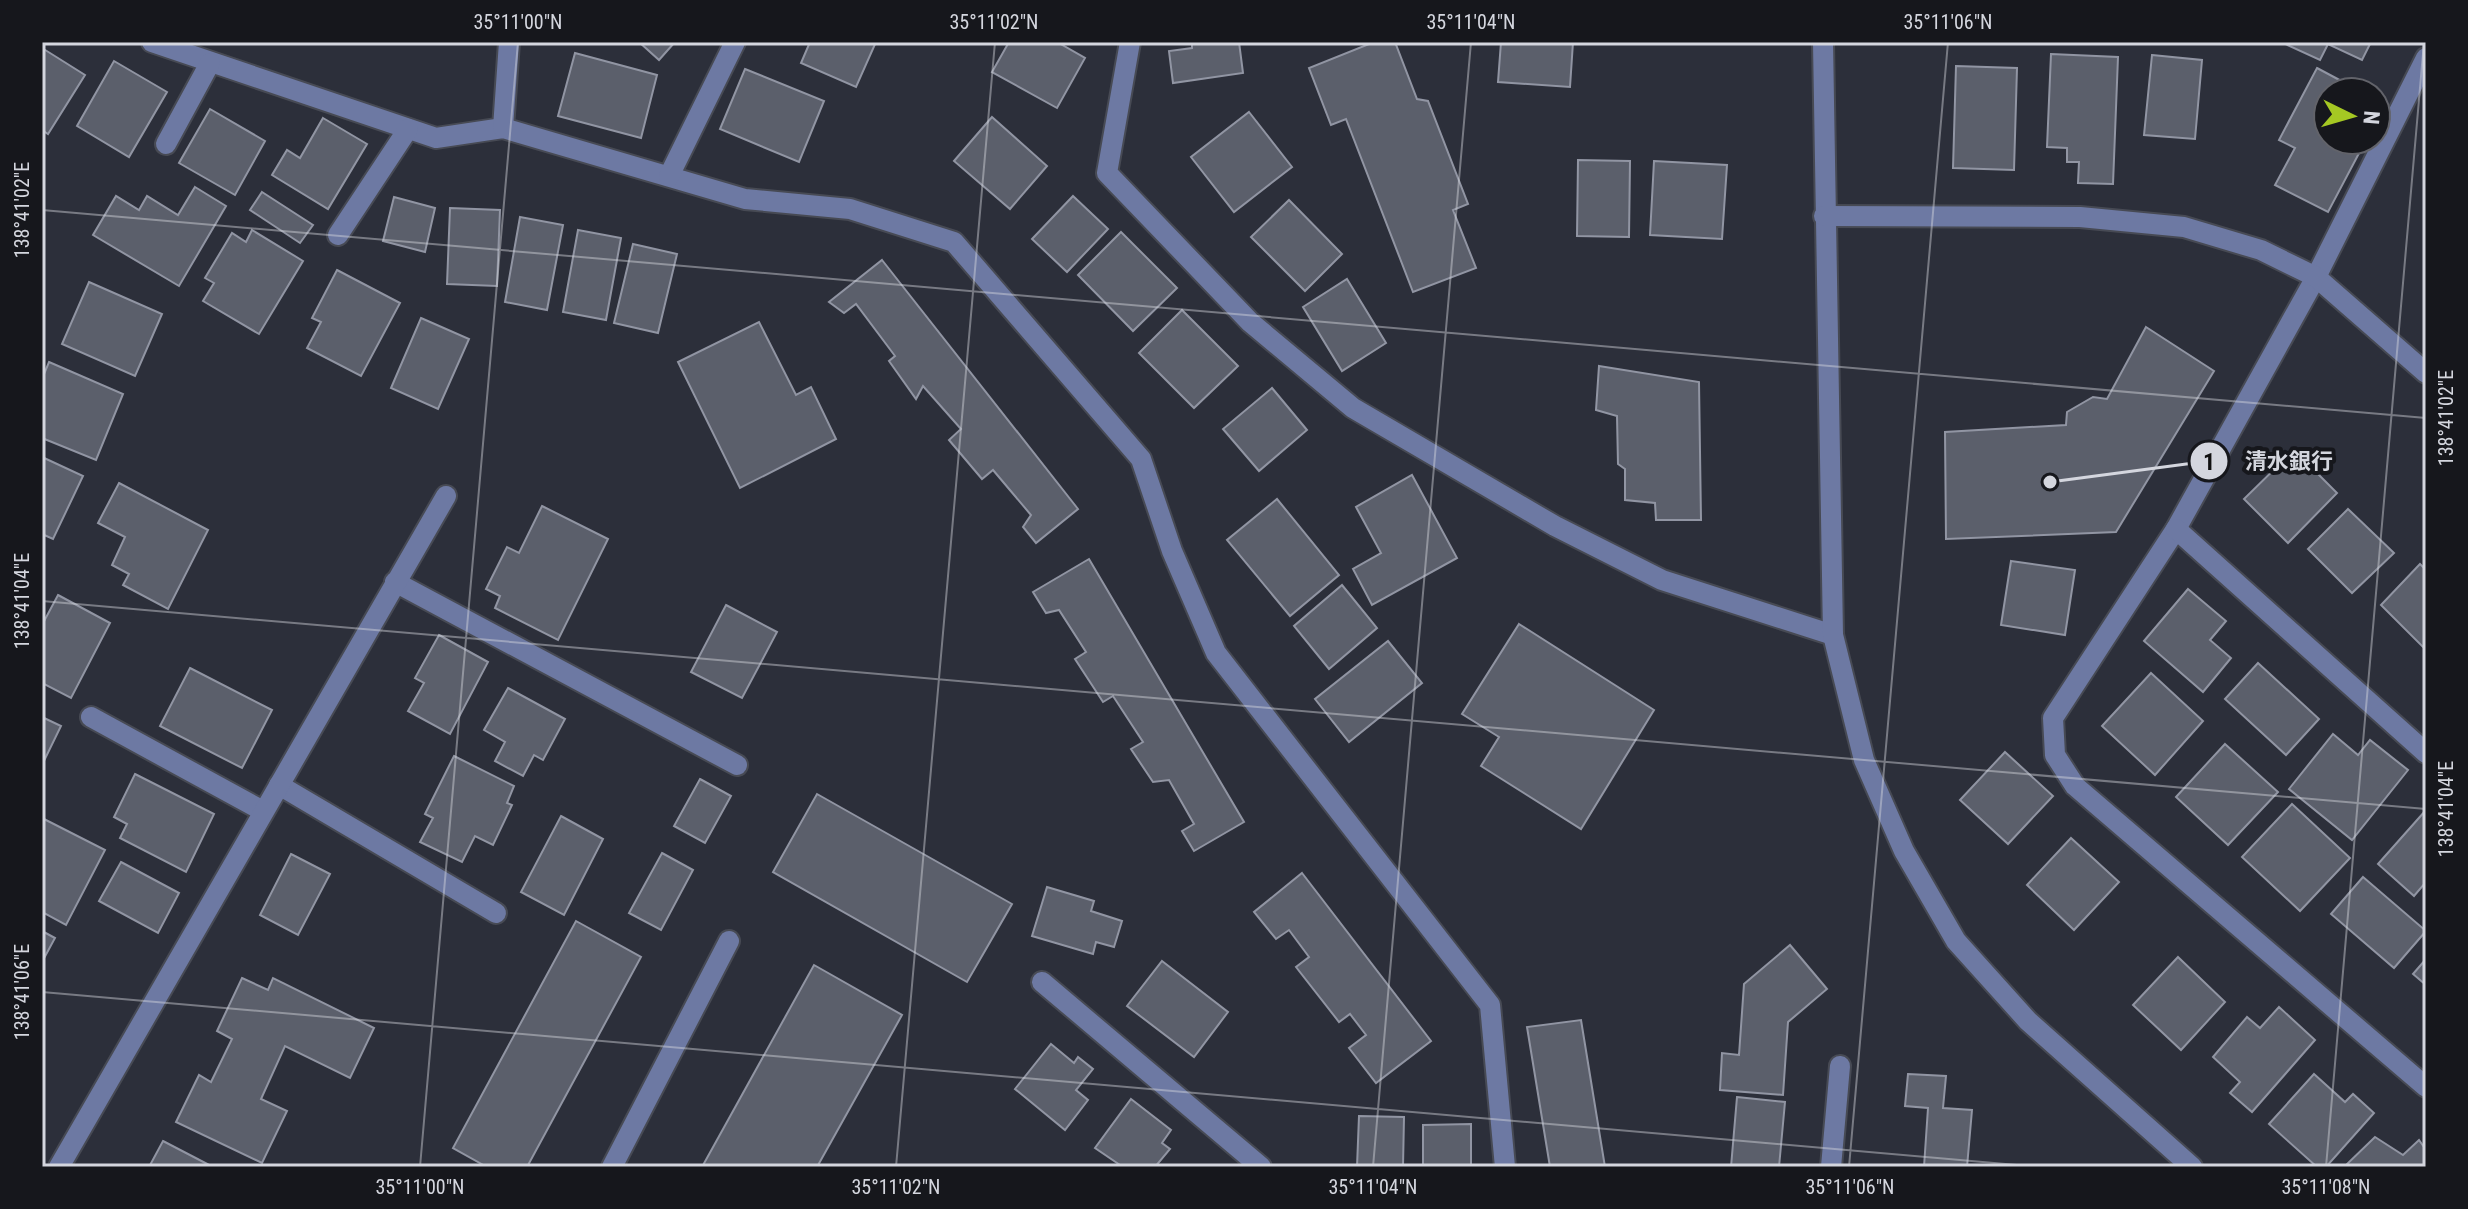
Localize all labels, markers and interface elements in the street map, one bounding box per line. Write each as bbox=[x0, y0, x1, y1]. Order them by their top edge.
text: 35°11'00"N bbox=[473, 10, 563, 34]
text: 35°11'02"N bbox=[949, 10, 1039, 34]
text: 35°11'04"N bbox=[1426, 10, 1516, 34]
text: 35°11'06"N bbox=[1903, 10, 1993, 34]
north arrow bbox=[2312, 76, 2392, 156]
text: N bbox=[2358, 110, 2384, 126]
text: 138°41'02"E bbox=[10, 162, 34, 258]
text: 138°41'02"E bbox=[2434, 370, 2458, 466]
callout: 清水銀行 bbox=[2189, 438, 2349, 484]
text: 1 bbox=[2203, 448, 2215, 476]
text: 清水銀行 bbox=[2245, 449, 2333, 474]
text: 138°41'04"E bbox=[10, 553, 34, 649]
text: 138°41'04"E bbox=[2434, 761, 2458, 857]
text: 138°41'06"E bbox=[10, 944, 34, 1040]
text: 35°11'00"N bbox=[375, 1175, 465, 1199]
text: 35°11'02"N bbox=[851, 1175, 941, 1199]
text: 35°11'04"N bbox=[1328, 1175, 1418, 1199]
text: 35°11'06"N bbox=[1805, 1175, 1895, 1199]
text: 35°11'08"N bbox=[2281, 1175, 2371, 1199]

